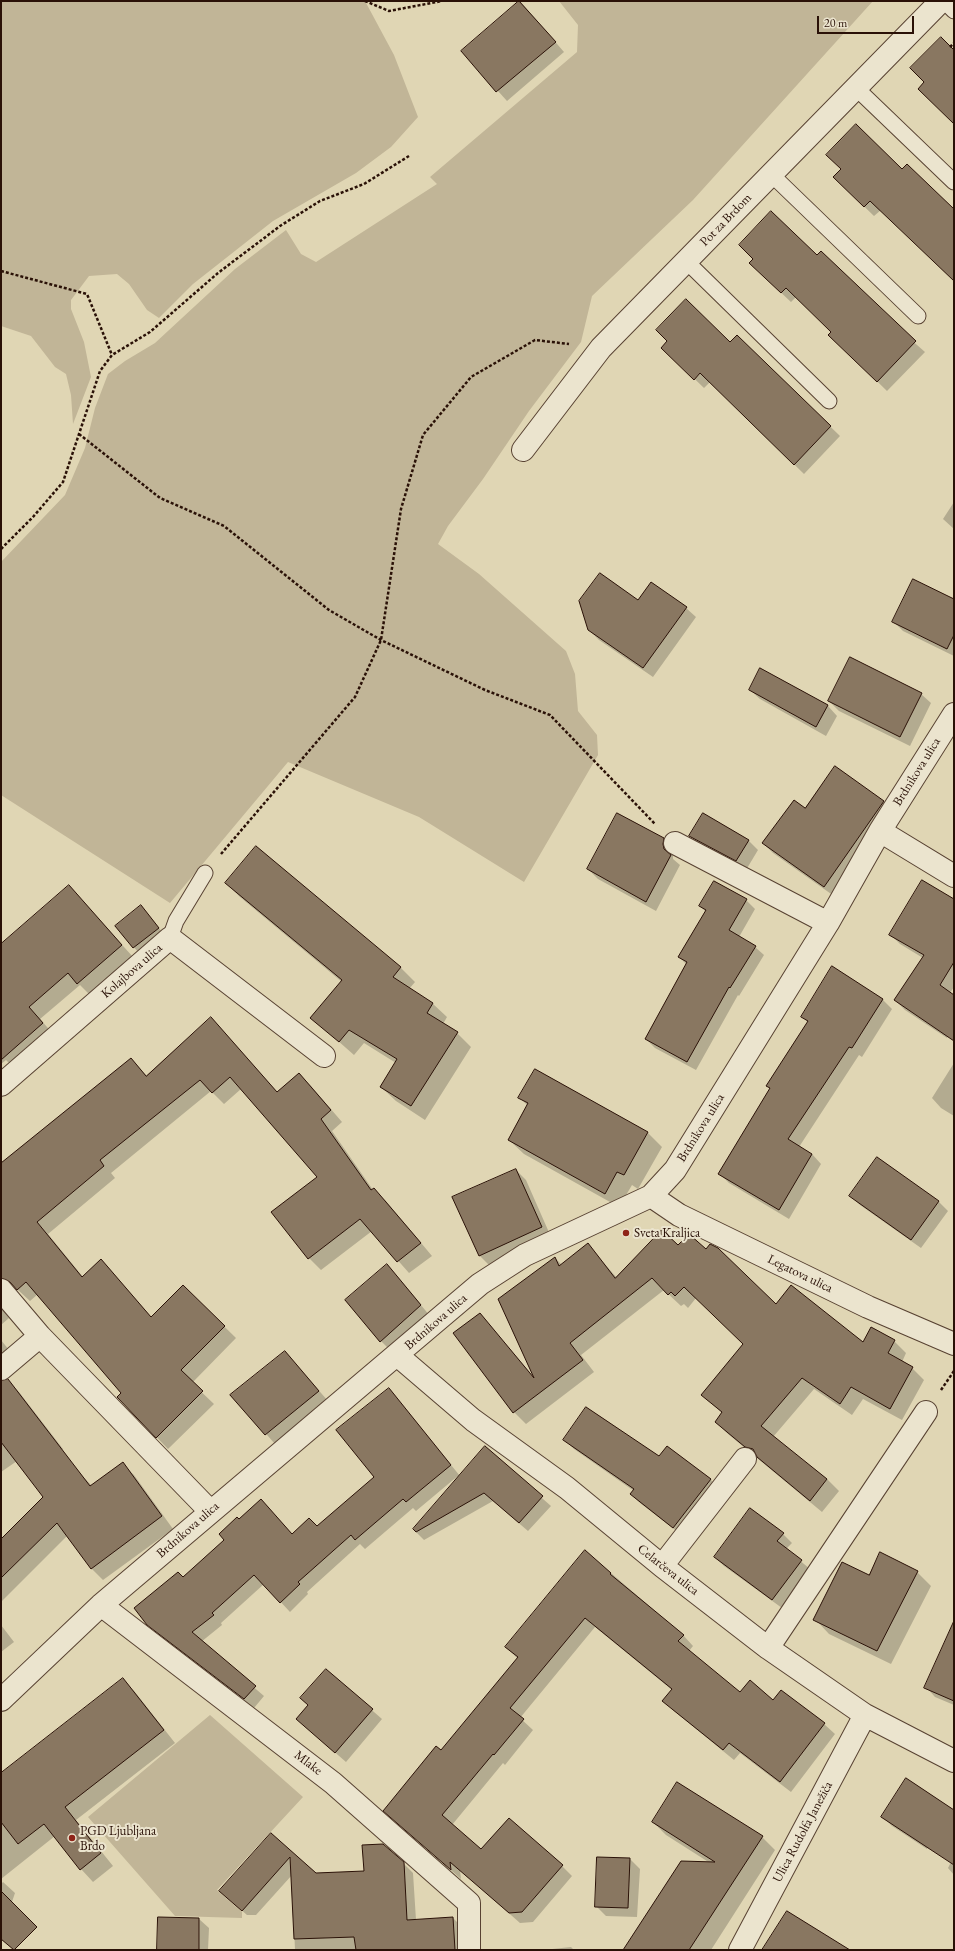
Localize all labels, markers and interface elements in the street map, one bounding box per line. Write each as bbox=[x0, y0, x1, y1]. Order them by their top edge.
scale bar bbox=[819, 8, 916, 34]
text: 20 m bbox=[824, 15, 847, 31]
street label: Pot za Brdom bbox=[697, 190, 755, 250]
street label: Brdnikova ulica bbox=[890, 735, 944, 809]
street label: Kolajbova ulica bbox=[98, 940, 166, 1002]
street label: Brdnikova ulica bbox=[674, 1091, 728, 1165]
place label: Sveta Kraljica bbox=[634, 1225, 700, 1241]
marker: Sveta Kraljica bbox=[621, 1228, 631, 1238]
street label: Legatova ulica bbox=[765, 1252, 835, 1296]
street label: Brdnikova ulica bbox=[402, 1291, 470, 1353]
street label: Brdnikova ulica bbox=[154, 1499, 222, 1561]
street label: Celarčeva ulica bbox=[634, 1541, 702, 1599]
street label: Mlake bbox=[291, 1747, 325, 1779]
street label: Ulica Rudolfa Janežiča bbox=[770, 1779, 836, 1885]
place label: PGD Ljubljana Brdo bbox=[80, 1823, 156, 1854]
marker: PGD Ljubljana Brdo bbox=[67, 1833, 77, 1843]

